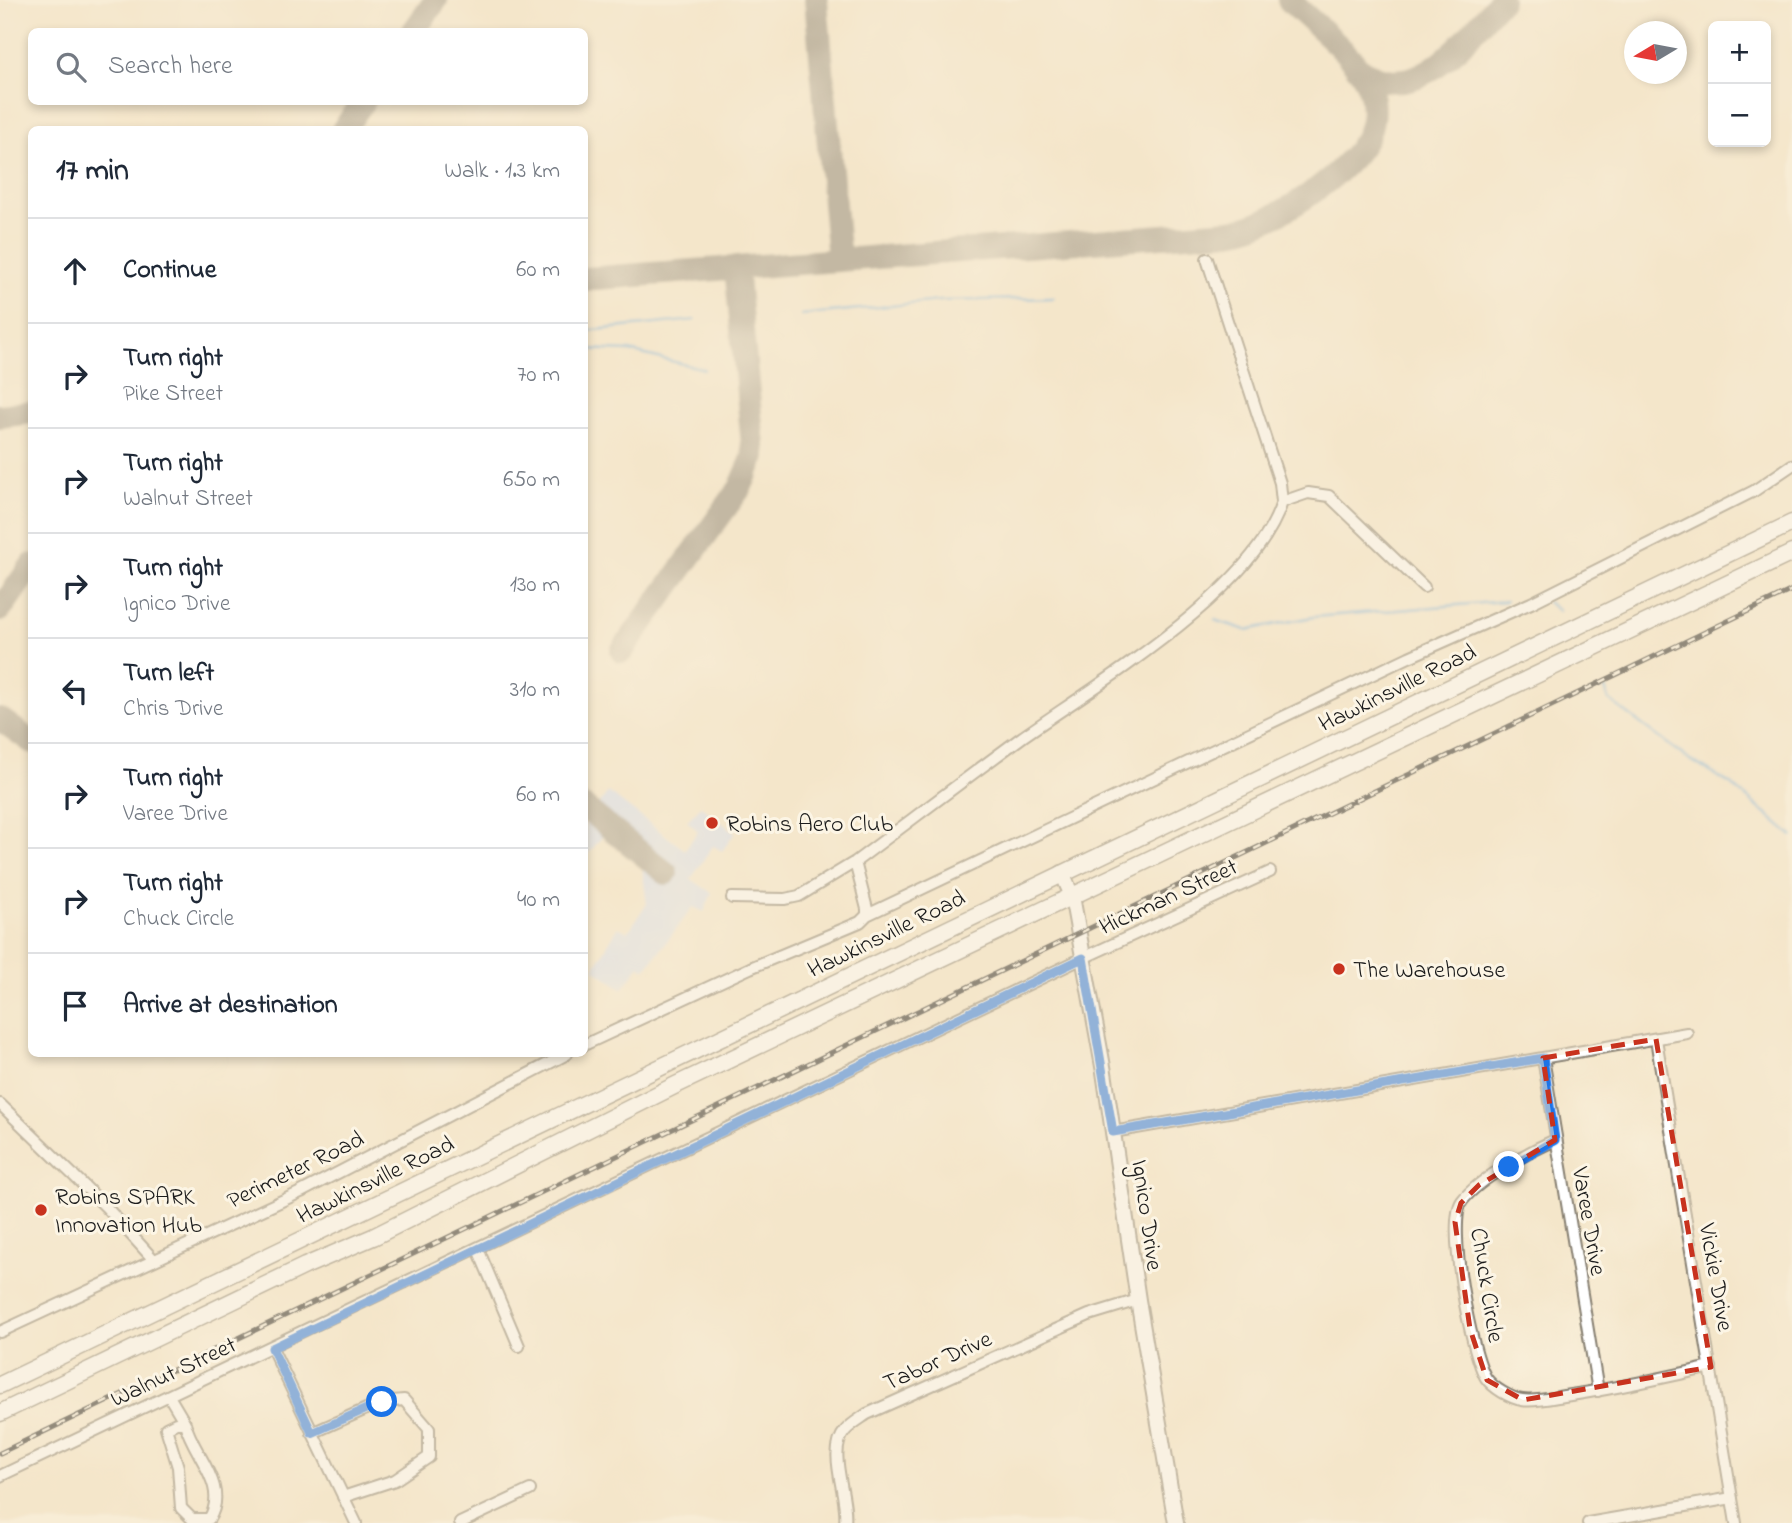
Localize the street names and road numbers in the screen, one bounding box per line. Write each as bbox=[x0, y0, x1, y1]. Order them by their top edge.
street label: Hawkinsville Road bbox=[1313, 636, 1483, 743]
street label: Hickman Street bbox=[1094, 851, 1244, 946]
street label: Hawkinsville Road bbox=[802, 882, 972, 989]
street label: Perimeter Road bbox=[222, 1123, 371, 1220]
street label: Hawkinsville Road bbox=[291, 1128, 461, 1235]
street label: Ignico Drive bbox=[1120, 1158, 1171, 1273]
street label: Varee Drive bbox=[1561, 1164, 1614, 1279]
street label: Vickie Drive bbox=[1688, 1220, 1741, 1334]
street label: Chuck Circle bbox=[1459, 1225, 1512, 1346]
street label: Tabor Drive bbox=[878, 1323, 998, 1402]
street label: Walnut Street bbox=[105, 1329, 243, 1418]

